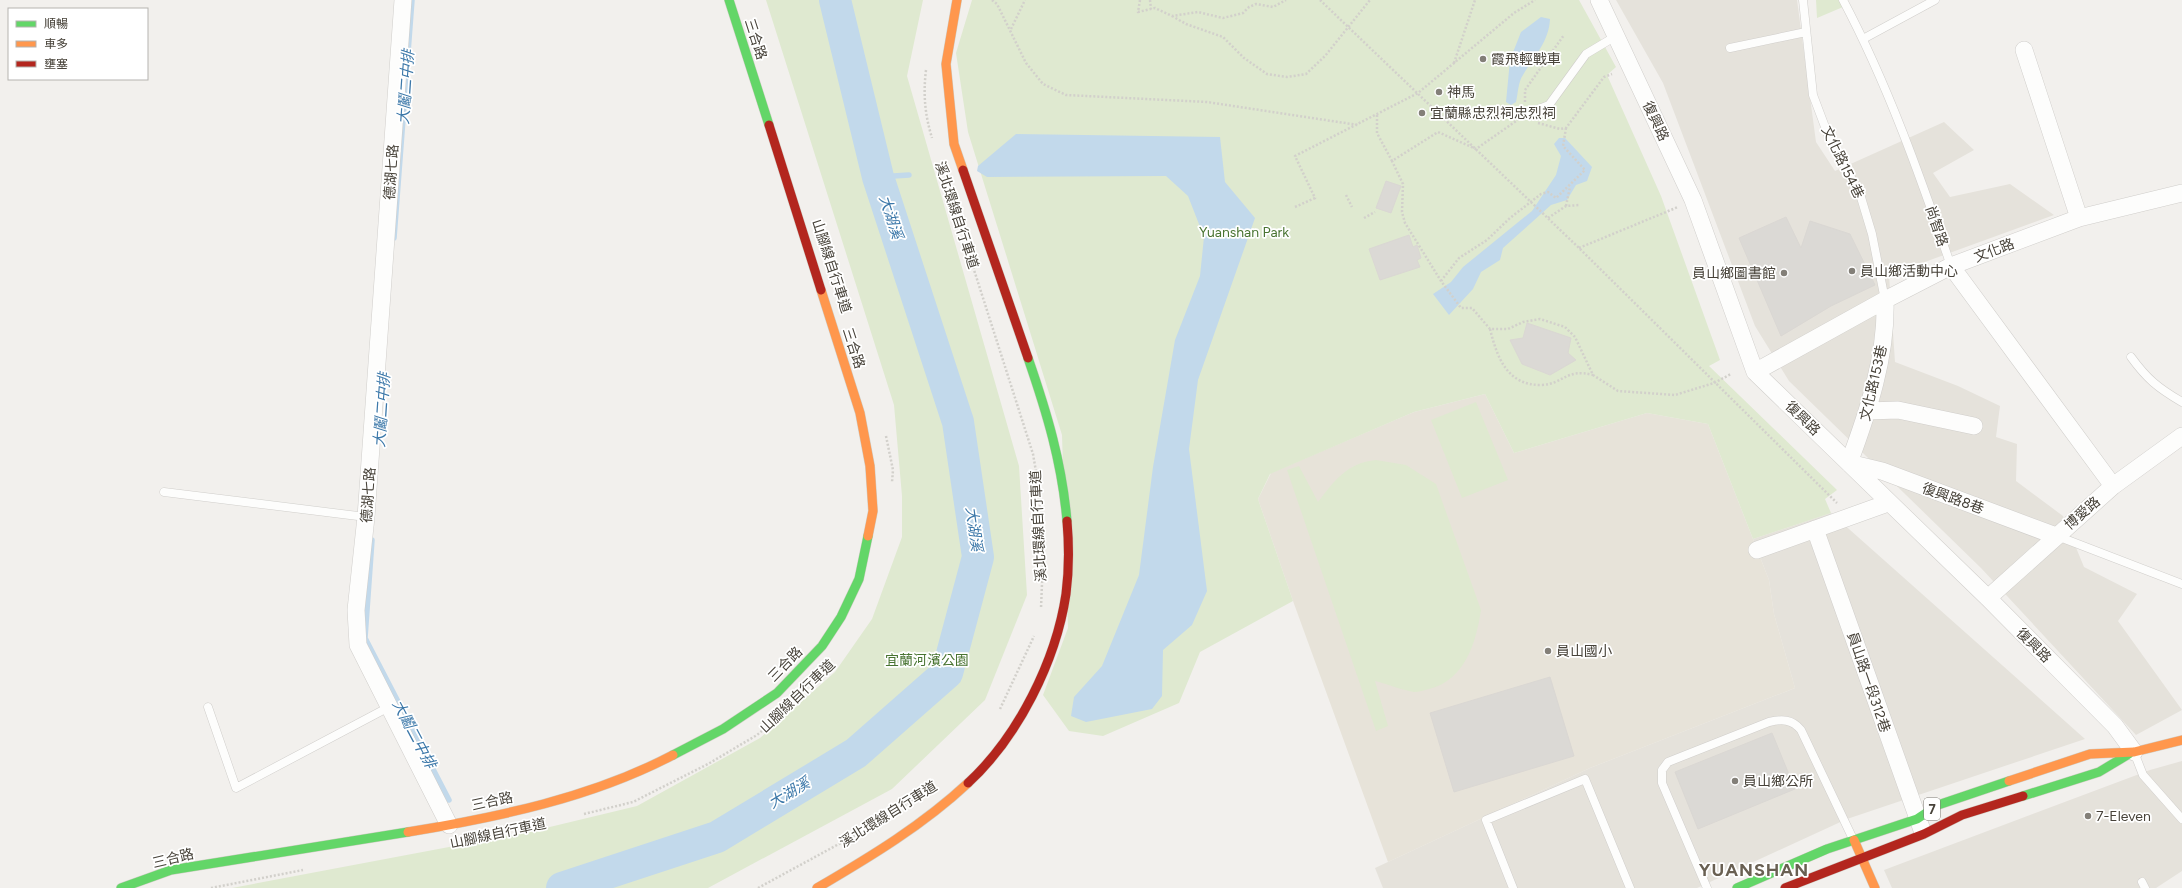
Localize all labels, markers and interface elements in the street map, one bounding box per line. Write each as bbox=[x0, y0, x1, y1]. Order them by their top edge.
legend bbox=[8, 8, 148, 80]
text: 順暢 bbox=[44, 17, 68, 31]
street label: 三合路 bbox=[741, 17, 770, 62]
text: 車多 bbox=[44, 37, 68, 51]
water label: 大鬮二中排 bbox=[394, 47, 418, 125]
place label: 霞飛輕戰車 bbox=[1491, 51, 1561, 68]
marker: 霞飛輕戰車 bbox=[1478, 54, 1488, 64]
text: 壅塞 bbox=[44, 57, 68, 71]
place label: 神馬 bbox=[1447, 84, 1475, 101]
marker: 神馬 bbox=[1434, 87, 1444, 97]
street label: 復興路 bbox=[1639, 99, 1672, 144]
place label: 宜蘭縣忠烈祠忠烈祠 bbox=[1430, 105, 1556, 122]
marker: 宜蘭縣忠烈祠忠烈祠 bbox=[1417, 108, 1427, 118]
street label: 文化路154巷 bbox=[1818, 123, 1867, 201]
street label: 德湖七路 bbox=[381, 144, 402, 201]
street label: 溪北環線自行車道 bbox=[931, 159, 982, 271]
water label: 大湖溪 bbox=[875, 193, 907, 243]
street label: 尚智路 bbox=[1922, 204, 1951, 249]
street label: 山腳線自行車道 bbox=[808, 217, 855, 315]
park label: Yuanshan Park bbox=[1199, 224, 1289, 241]
street label: 文化路 bbox=[1972, 235, 2017, 266]
place label: 員山鄉活動中心 bbox=[1860, 263, 1958, 280]
place label: 員山鄉圖書館 bbox=[1692, 265, 1776, 282]
marker: 員山鄉活動中心 bbox=[1847, 266, 1857, 276]
marker: 員山鄉圖書館 bbox=[1779, 268, 1789, 278]
street label: 三合路 bbox=[839, 326, 868, 371]
street label: 文化路153巷 bbox=[1856, 343, 1890, 423]
water label: 大鬮二中排 bbox=[370, 370, 394, 448]
street label: 復興路 bbox=[1782, 398, 1824, 439]
street label: 德湖七路 bbox=[358, 467, 379, 524]
street label: 溪北環線自行車道 bbox=[1027, 470, 1050, 582]
street label: 復興路8巷 bbox=[1920, 479, 1986, 518]
street label: 博愛路 bbox=[2061, 493, 2104, 534]
water label: 大湖溪 bbox=[962, 505, 986, 555]
street label: 復興路 bbox=[2013, 624, 2055, 666]
street label: 員山路一段312巷 bbox=[1843, 630, 1894, 735]
street label: 三合路 bbox=[765, 643, 806, 685]
place label: 員山國小 bbox=[1556, 643, 1612, 660]
marker: 員山國小 bbox=[1543, 646, 1553, 656]
park label: 宜蘭河濱公園 bbox=[885, 652, 969, 669]
street label: 山腳線自行車道 bbox=[756, 656, 838, 737]
water label: 大鬮二中排 bbox=[388, 697, 440, 773]
water label: 大湖溪 bbox=[765, 773, 815, 812]
place label: 員山鄉公所 bbox=[1743, 773, 1813, 790]
marker: 員山鄉公所 bbox=[1730, 776, 1740, 786]
street label: 溪北環線自行車道 bbox=[836, 778, 940, 851]
street label: 三合路 bbox=[470, 789, 514, 814]
road number: 7 bbox=[1924, 798, 1940, 820]
place label: 7-Eleven bbox=[2096, 808, 2151, 825]
marker: 7-Eleven bbox=[2083, 811, 2093, 821]
street label: 山腳線自行車道 bbox=[448, 815, 548, 852]
street label: 三合路 bbox=[151, 845, 196, 872]
district label: YUANSHAN bbox=[1699, 859, 1809, 881]

